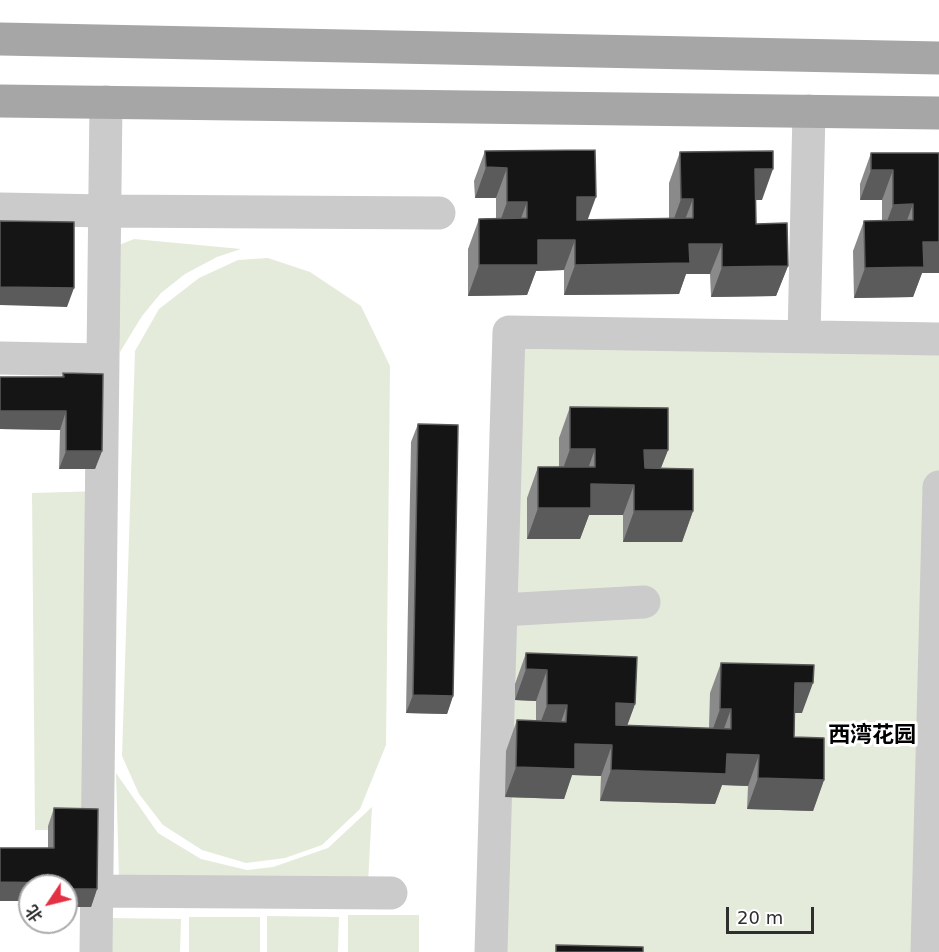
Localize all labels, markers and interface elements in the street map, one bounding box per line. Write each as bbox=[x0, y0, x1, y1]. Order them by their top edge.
district label: 西湾花园 bbox=[828, 723, 916, 749]
north arrow bbox=[18, 874, 78, 934]
scale bar bbox=[729, 895, 818, 933]
text: 北 bbox=[22, 901, 47, 925]
text: 20 m bbox=[737, 907, 783, 928]

